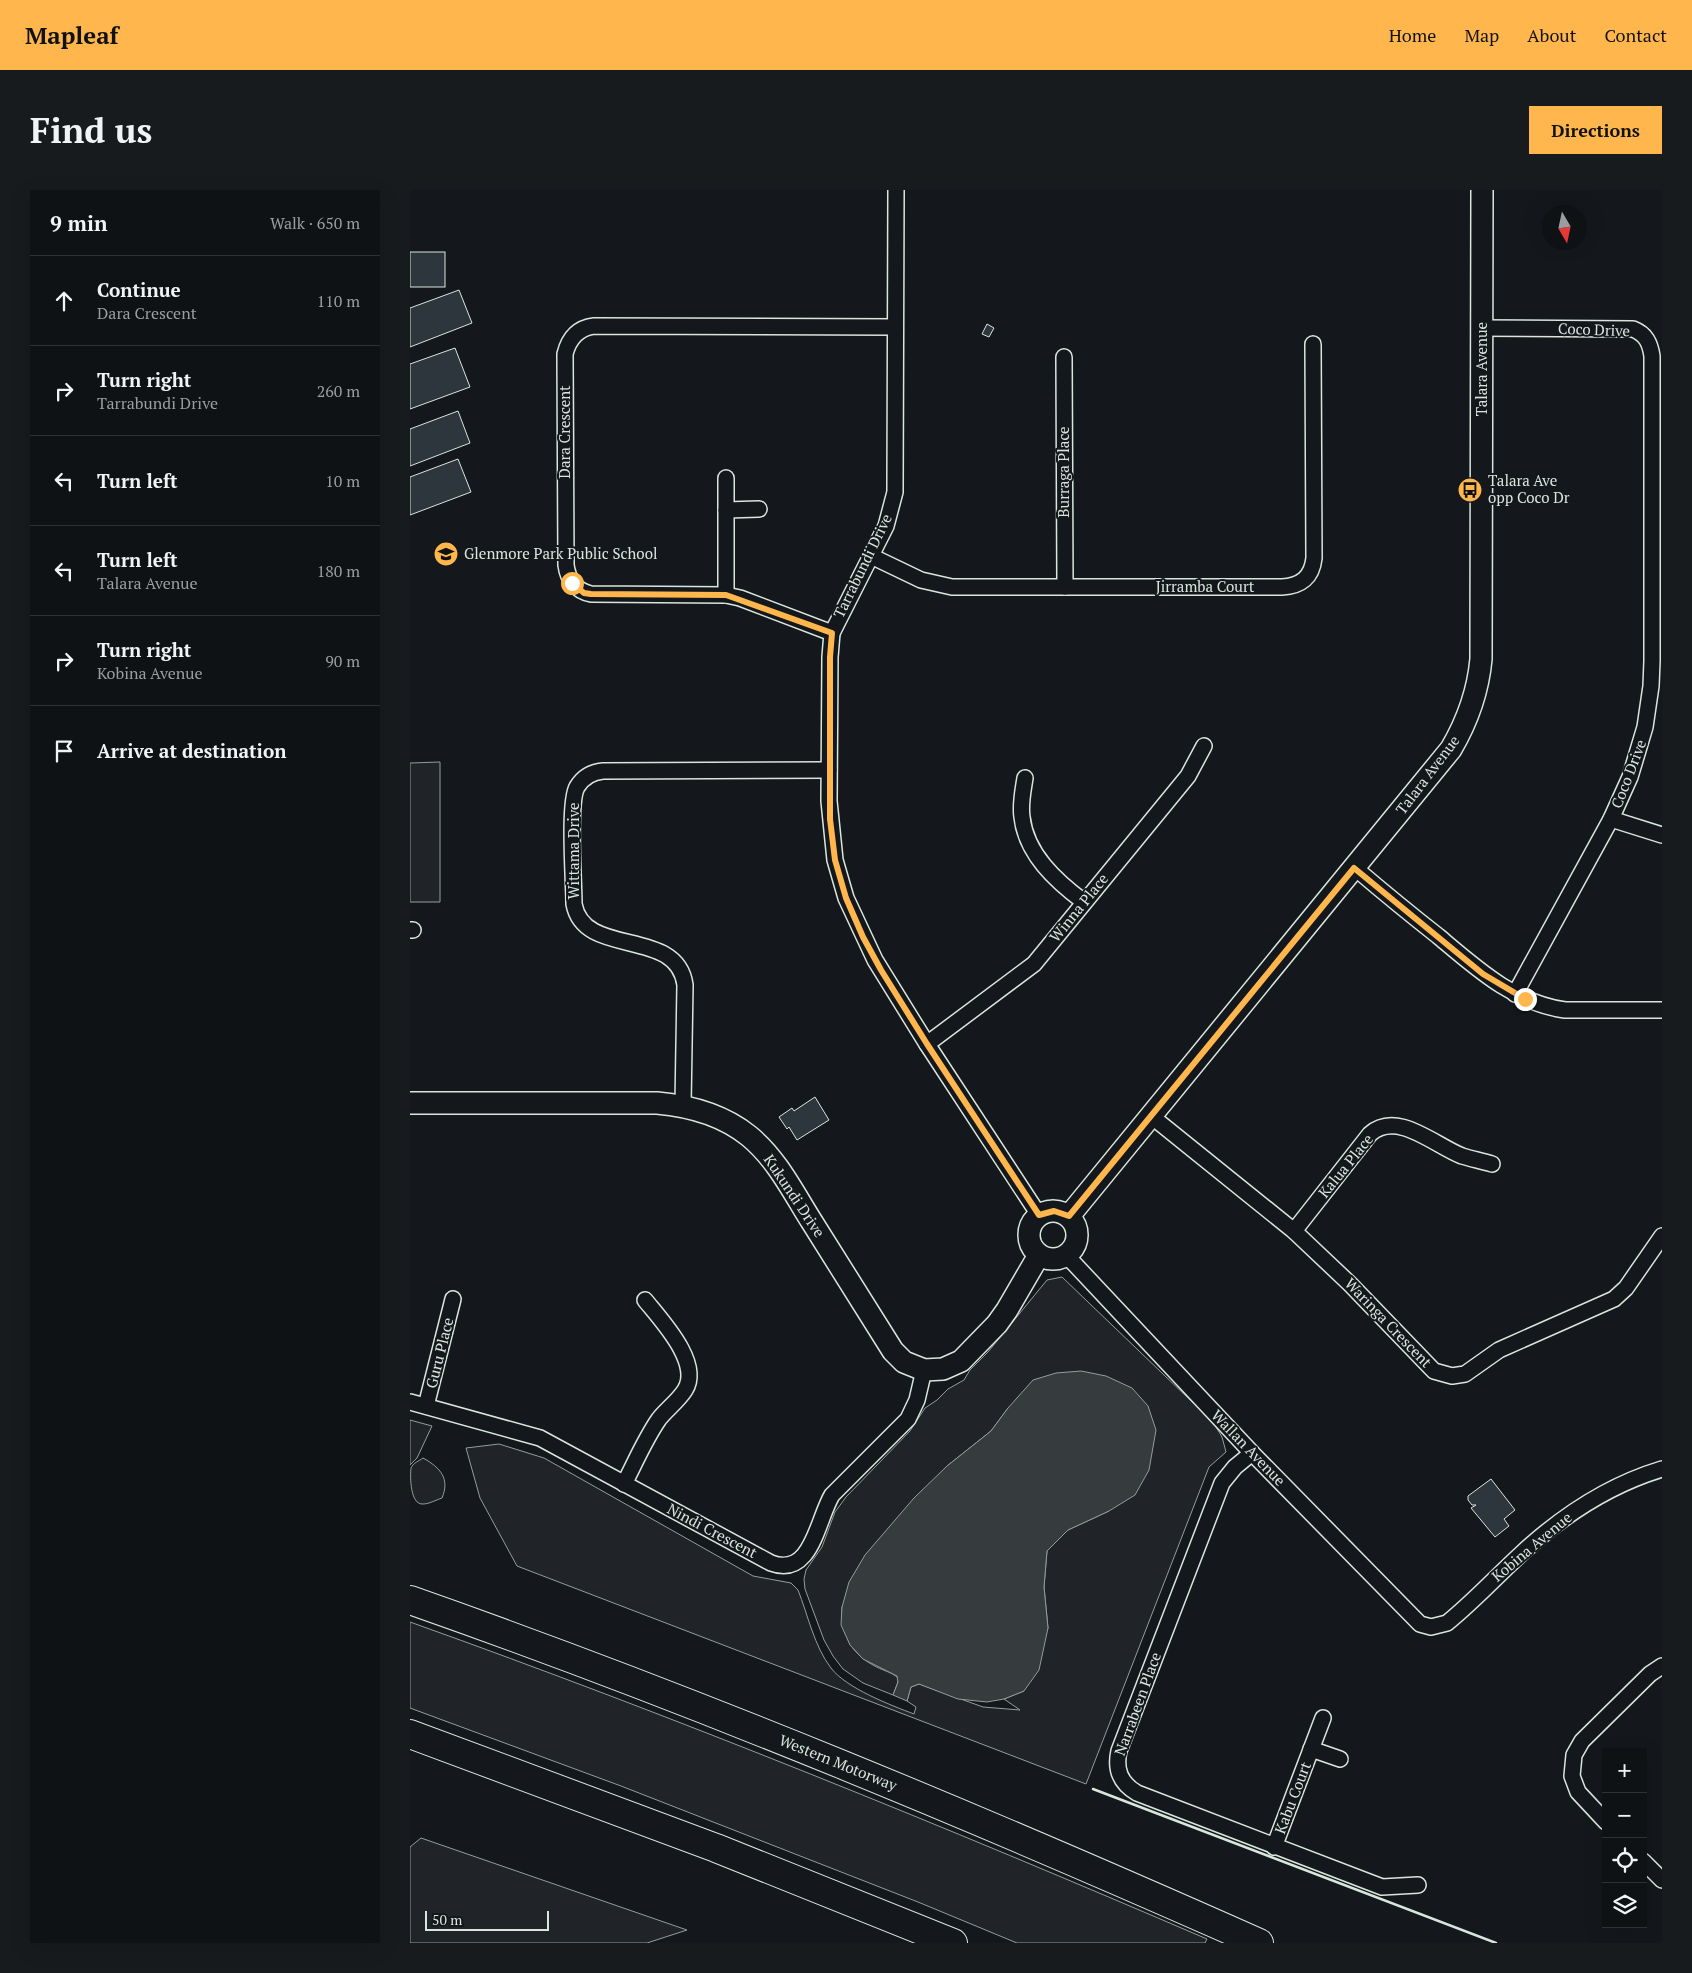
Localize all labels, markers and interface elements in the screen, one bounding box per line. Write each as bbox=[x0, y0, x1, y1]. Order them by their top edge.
text: Mapleaf bbox=[25, 19, 118, 51]
text: Home bbox=[1389, 23, 1436, 47]
text: Map bbox=[1464, 23, 1499, 47]
text: About bbox=[1527, 23, 1576, 47]
text: Contact bbox=[1604, 23, 1667, 47]
button: Directions bbox=[1529, 106, 1662, 154]
text: Find us bbox=[30, 107, 152, 153]
north arrow bbox=[1542, 205, 1587, 250]
text: 9 min bbox=[50, 209, 107, 237]
text: Walk · 650 m bbox=[270, 212, 360, 234]
text: Continue bbox=[97, 277, 181, 302]
icon: ahead bbox=[50, 287, 78, 315]
text: 110 m bbox=[317, 290, 360, 312]
text: Dara Crescent bbox=[97, 302, 197, 324]
street label: Coco Drive bbox=[1558, 318, 1630, 340]
street label: Talara Avenue bbox=[1471, 322, 1491, 416]
text: Turn right bbox=[97, 367, 191, 392]
icon: right bbox=[50, 377, 78, 405]
text: 260 m bbox=[317, 380, 360, 402]
street label: Dara Crescent bbox=[554, 385, 574, 479]
text: Tarrabundi Drive bbox=[97, 392, 218, 414]
street label: Burraga Place bbox=[1053, 426, 1073, 518]
icon: left bbox=[50, 467, 78, 495]
text: Turn left bbox=[97, 468, 178, 493]
text: 10 m bbox=[325, 470, 360, 492]
place label: Talara Ave opp Coco Dr bbox=[1488, 470, 1570, 507]
bus stop icon: Talara Ave opp Coco Dr bbox=[1457, 477, 1483, 503]
street label: Tarrabundi Drive bbox=[828, 510, 896, 621]
school or university icon: Glenmore Park Public School bbox=[433, 541, 459, 567]
place label: Glenmore Park Public School bbox=[464, 543, 657, 563]
text: Turn left bbox=[97, 547, 178, 572]
icon: left bbox=[50, 557, 78, 585]
text: 180 m bbox=[317, 560, 360, 582]
text: Talara Avenue bbox=[97, 572, 198, 594]
route start bbox=[561, 572, 584, 595]
street label: Jirramba Court bbox=[1156, 576, 1255, 596]
text: Turn right bbox=[97, 637, 191, 662]
icon: right bbox=[50, 647, 78, 675]
text: 90 m bbox=[325, 650, 360, 672]
text: Kobina Avenue bbox=[97, 662, 203, 684]
street label: Talara Avenue bbox=[1391, 731, 1464, 818]
street label: Coco Drive bbox=[1606, 736, 1650, 811]
icon: arrive bbox=[50, 737, 78, 765]
text: Arrive at destination bbox=[97, 738, 286, 763]
street label: Wittama Drive bbox=[563, 802, 583, 900]
street label: Winna Place bbox=[1044, 869, 1112, 946]
route end bbox=[1514, 988, 1537, 1011]
street label: Kalua Place bbox=[1313, 1129, 1377, 1202]
street label: Kukundi Drive bbox=[760, 1150, 830, 1241]
street label: Waringa Crescent bbox=[1341, 1273, 1437, 1372]
street label: Guru Place bbox=[421, 1315, 457, 1390]
street label: Wallan Avenue bbox=[1207, 1405, 1290, 1490]
street label: Nindi Crescent bbox=[664, 1498, 761, 1562]
street label: Kobina Avenue bbox=[1487, 1507, 1576, 1586]
street label: Narrabeen Place bbox=[1109, 1649, 1165, 1758]
street label: Western Motorway bbox=[776, 1729, 901, 1795]
map controls bbox=[1602, 1748, 1647, 1928]
button: + bbox=[1602, 1748, 1647, 1793]
street label: Kabu Court bbox=[1269, 1759, 1315, 1836]
button: − bbox=[1602, 1793, 1647, 1838]
button: locate bbox=[1602, 1838, 1647, 1883]
button: layers bbox=[1602, 1883, 1647, 1928]
scale bar bbox=[425, 1908, 549, 1931]
text: 50 m bbox=[432, 1910, 462, 1929]

